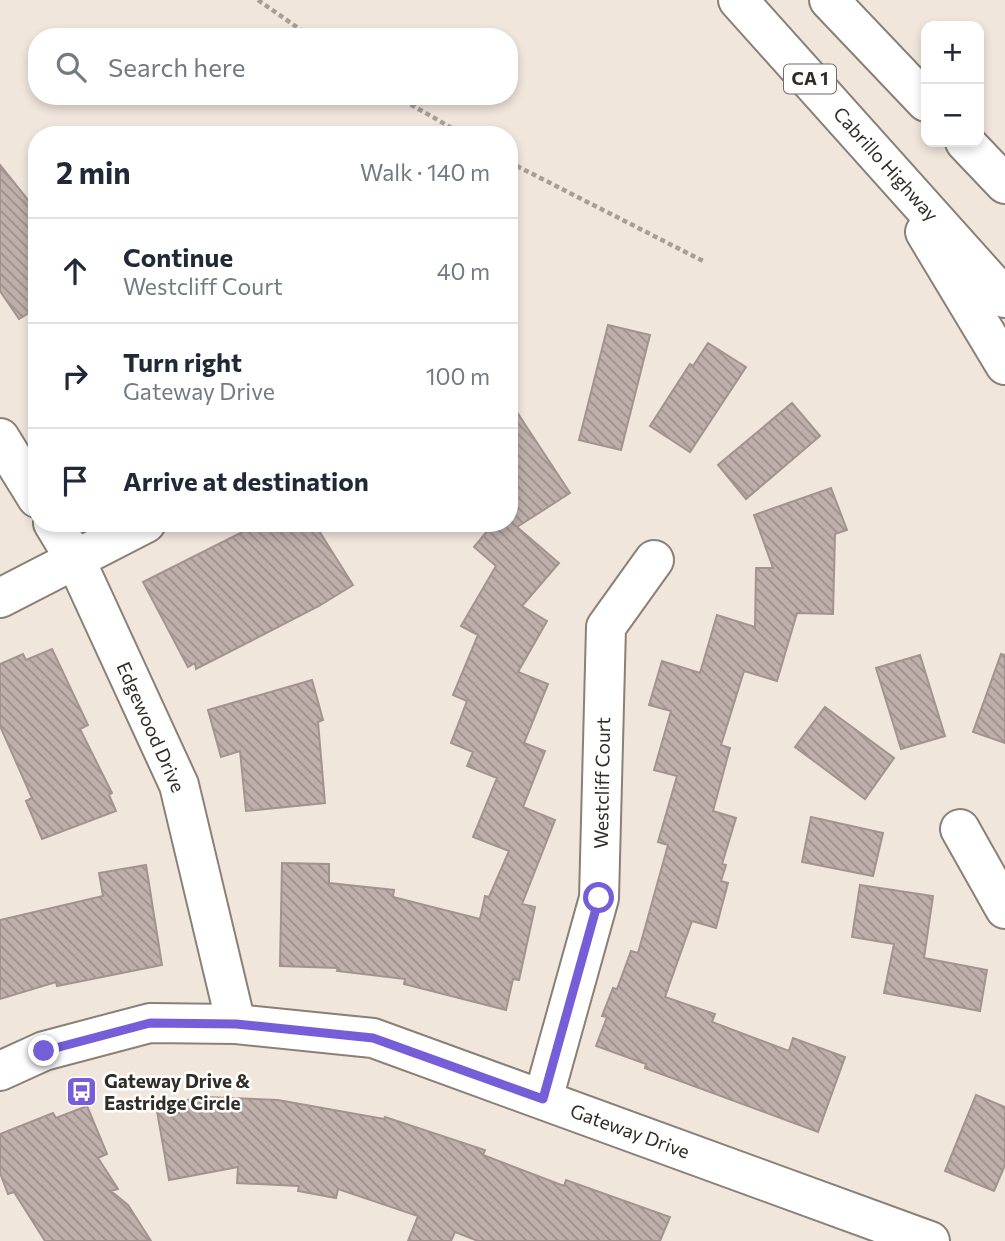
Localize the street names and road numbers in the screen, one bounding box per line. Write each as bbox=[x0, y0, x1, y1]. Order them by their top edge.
road number: CA 1 bbox=[784, 64, 836, 94]
street label: Cabrillo Highway bbox=[829, 102, 944, 226]
street label: Edgewood Drive bbox=[112, 658, 190, 796]
street label: Westcliff Court bbox=[589, 717, 614, 849]
street label: Gateway Drive bbox=[567, 1098, 693, 1163]

